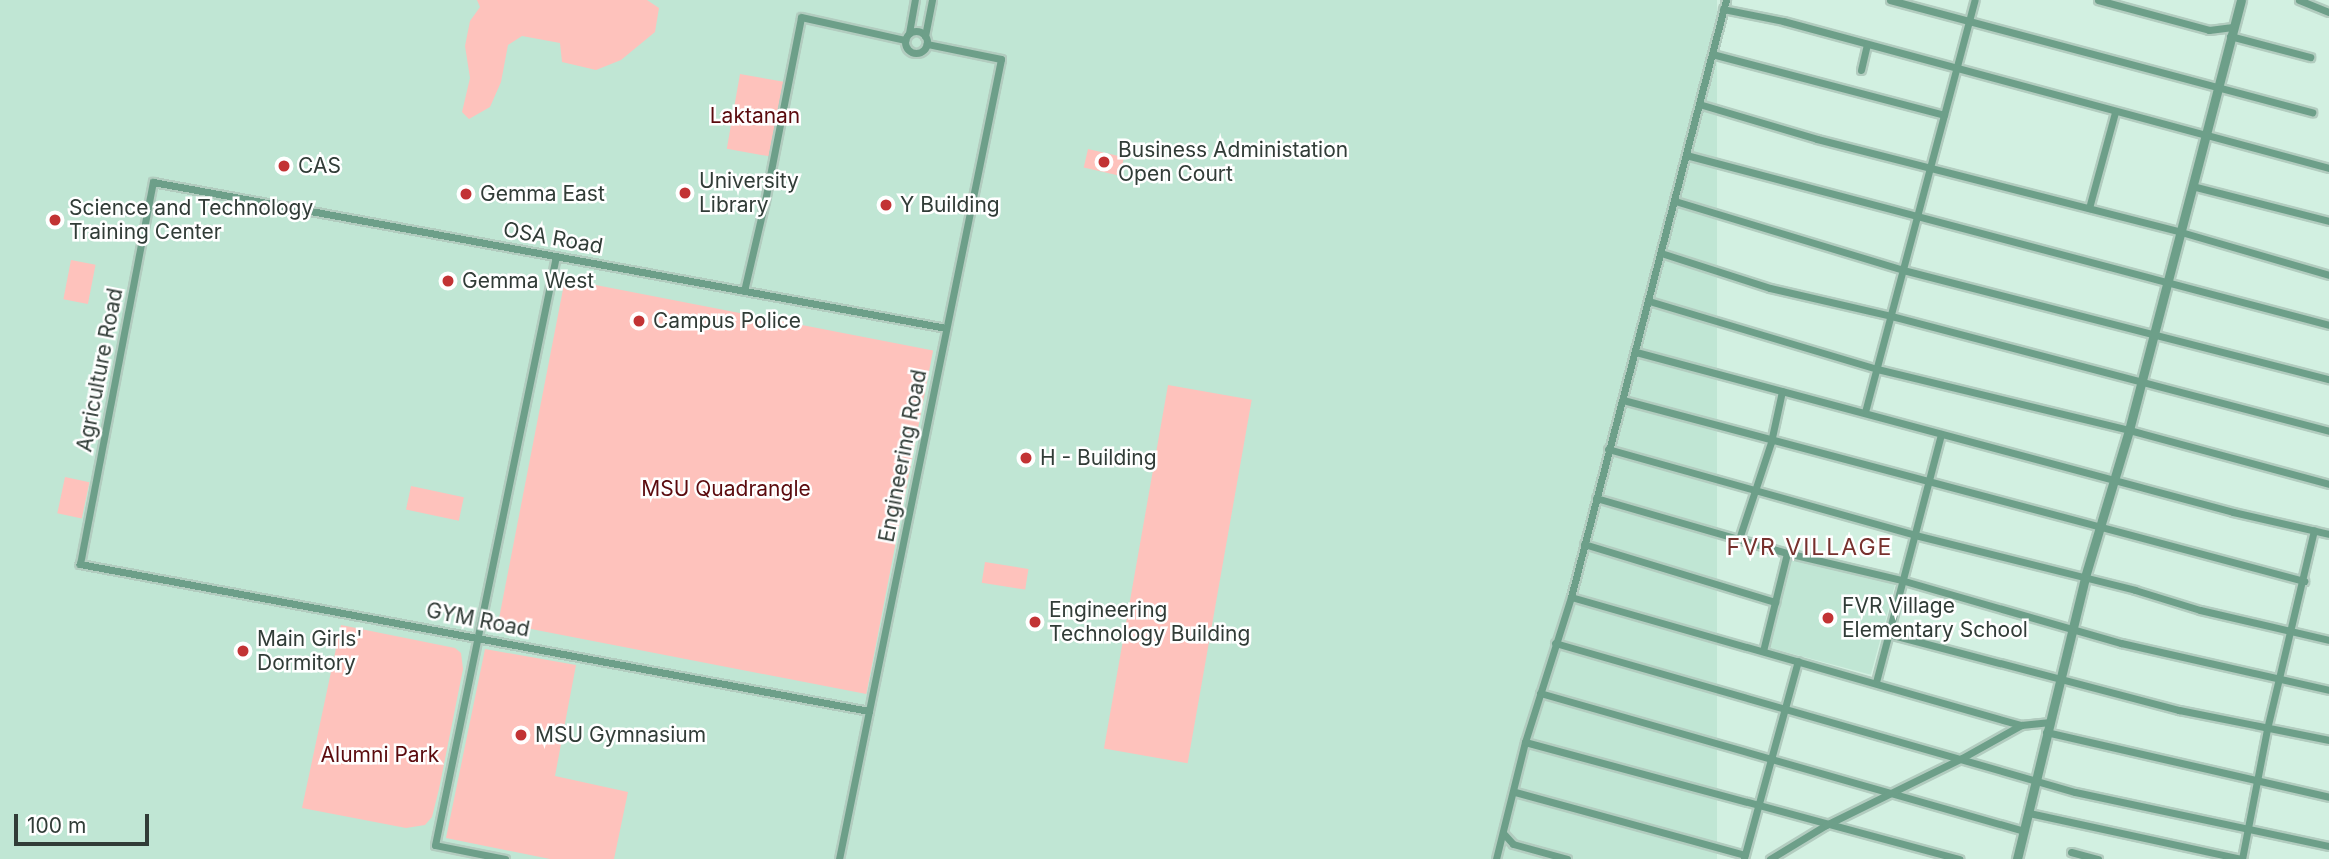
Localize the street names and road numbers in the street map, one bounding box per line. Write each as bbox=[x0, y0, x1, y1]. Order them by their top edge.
street label: OSA Road bbox=[501, 217, 605, 259]
street label: Agriculture Road bbox=[72, 286, 128, 454]
street label: Engineering Road bbox=[874, 368, 932, 544]
street label: GYM Road bbox=[424, 598, 532, 642]

